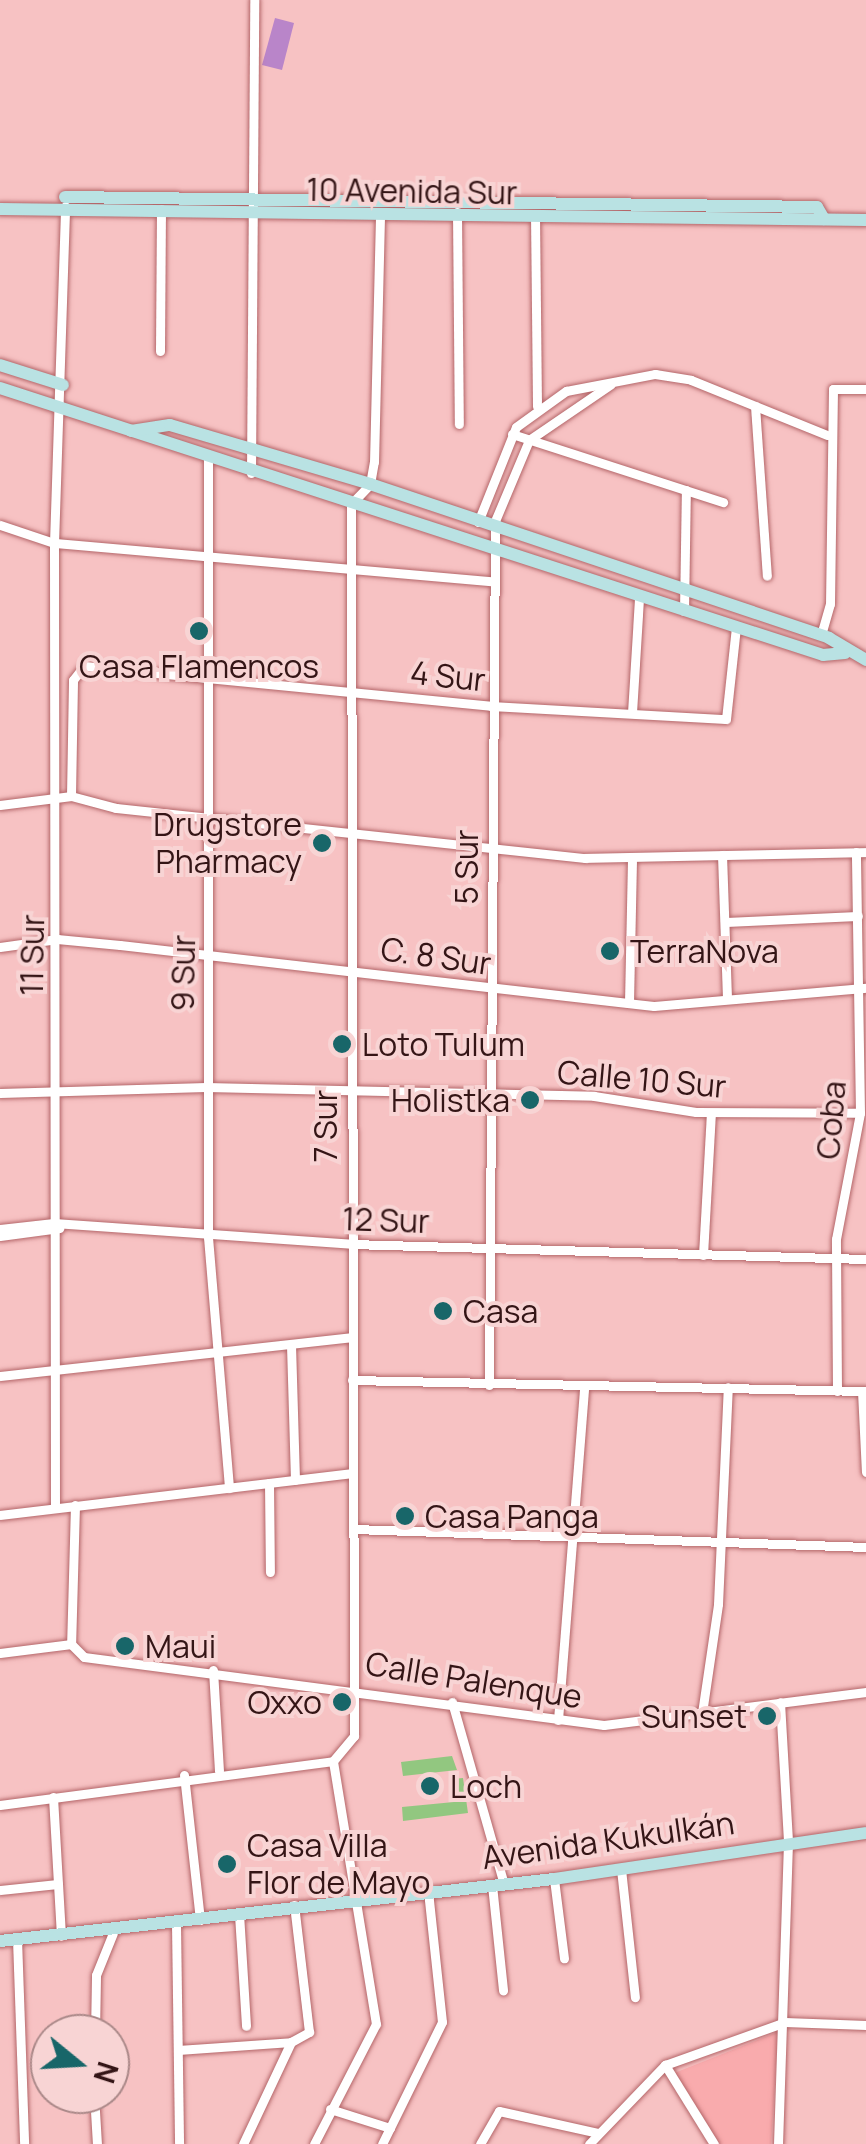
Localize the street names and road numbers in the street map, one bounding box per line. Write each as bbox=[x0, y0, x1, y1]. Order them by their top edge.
street label: 10 Avenida Sur bbox=[306, 170, 518, 212]
street label: 4 Sur bbox=[408, 653, 488, 699]
street label: 5 Sur bbox=[447, 829, 485, 905]
street label: 11 Sur bbox=[12, 914, 52, 996]
street label: C. 8 Sur bbox=[378, 929, 494, 983]
street label: 9 Sur bbox=[163, 934, 203, 1012]
street label: Calle 10 Sur bbox=[556, 1052, 728, 1106]
street label: Coba bbox=[808, 1079, 854, 1161]
street label: 7 Sur bbox=[306, 1090, 344, 1162]
street label: 12 Sur bbox=[342, 1199, 430, 1241]
street label: Calle Palenque bbox=[363, 1644, 585, 1716]
street label: Avenida Kukulkán bbox=[479, 1803, 737, 1877]

